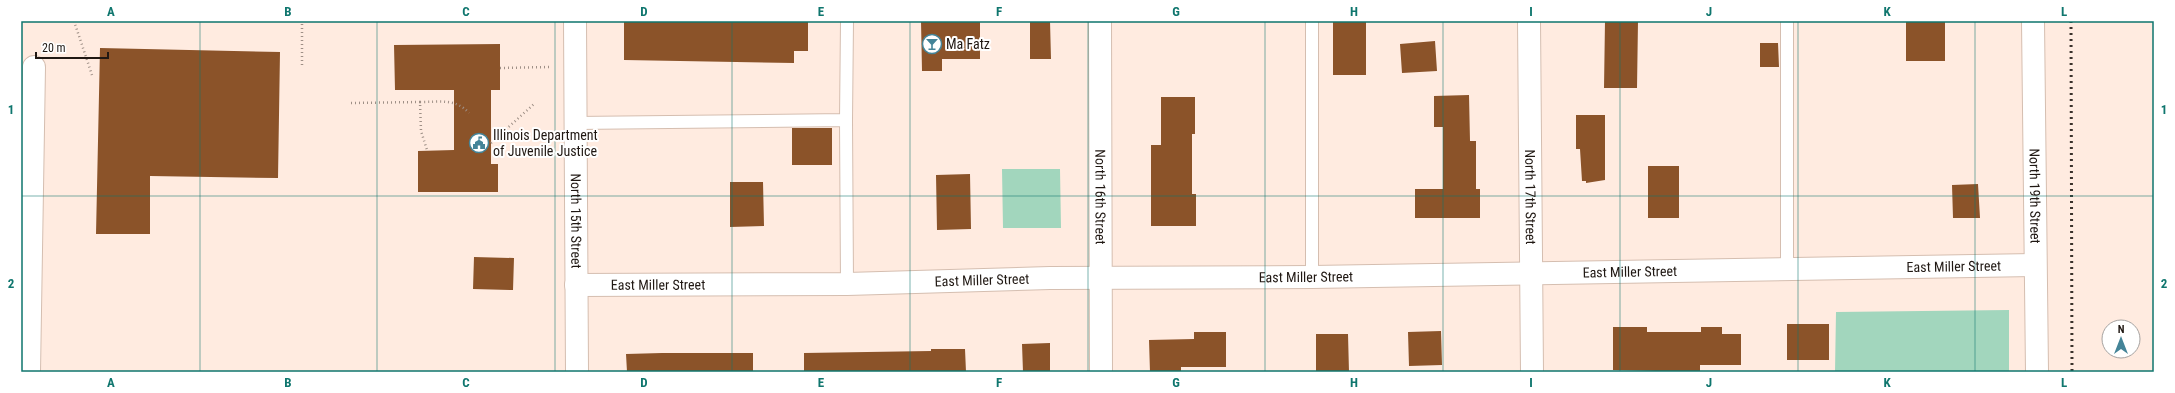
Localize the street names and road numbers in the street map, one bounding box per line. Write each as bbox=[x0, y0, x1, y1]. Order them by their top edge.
street label: North 19th Street bbox=[2026, 148, 2044, 244]
street label: North 16th Street bbox=[1092, 149, 1109, 245]
street label: North 17th Street bbox=[1522, 149, 1539, 245]
street label: North 15th Street bbox=[568, 173, 584, 269]
street label: East Miller Street bbox=[1906, 258, 2001, 275]
street label: East Miller Street bbox=[1582, 263, 1677, 281]
street label: East Miller Street bbox=[1259, 268, 1353, 285]
street label: East Miller Street bbox=[934, 271, 1029, 289]
street label: East Miller Street bbox=[611, 277, 705, 293]

